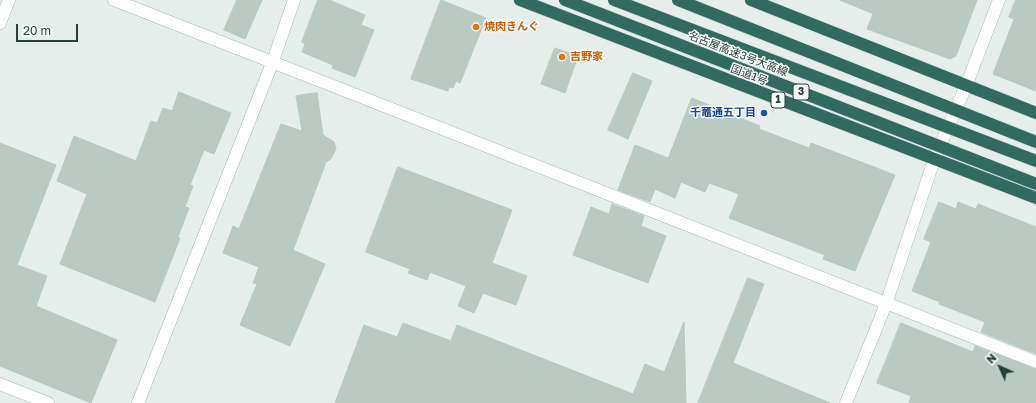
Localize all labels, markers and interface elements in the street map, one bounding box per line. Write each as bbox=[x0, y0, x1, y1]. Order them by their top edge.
scale bar bbox=[18, 16, 80, 42]
place label: 焼肉きんぐ bbox=[484, 20, 539, 34]
marker: 焼肉きんぐ bbox=[471, 22, 481, 32]
text: 20 m bbox=[23, 23, 51, 38]
street label: 名古屋高速3号大高線 bbox=[686, 29, 790, 79]
place label: 吉野家 bbox=[570, 50, 603, 64]
marker: 吉野家 bbox=[557, 52, 567, 62]
street label: 国道1号 bbox=[729, 62, 769, 88]
road number: 3 bbox=[793, 84, 809, 100]
road number: 1 bbox=[771, 92, 785, 108]
place label: 千竈通五丁目 bbox=[690, 106, 756, 120]
marker: 千竈通五丁目 bbox=[759, 108, 769, 118]
north arrow bbox=[980, 347, 1020, 387]
text: N bbox=[984, 351, 999, 366]

